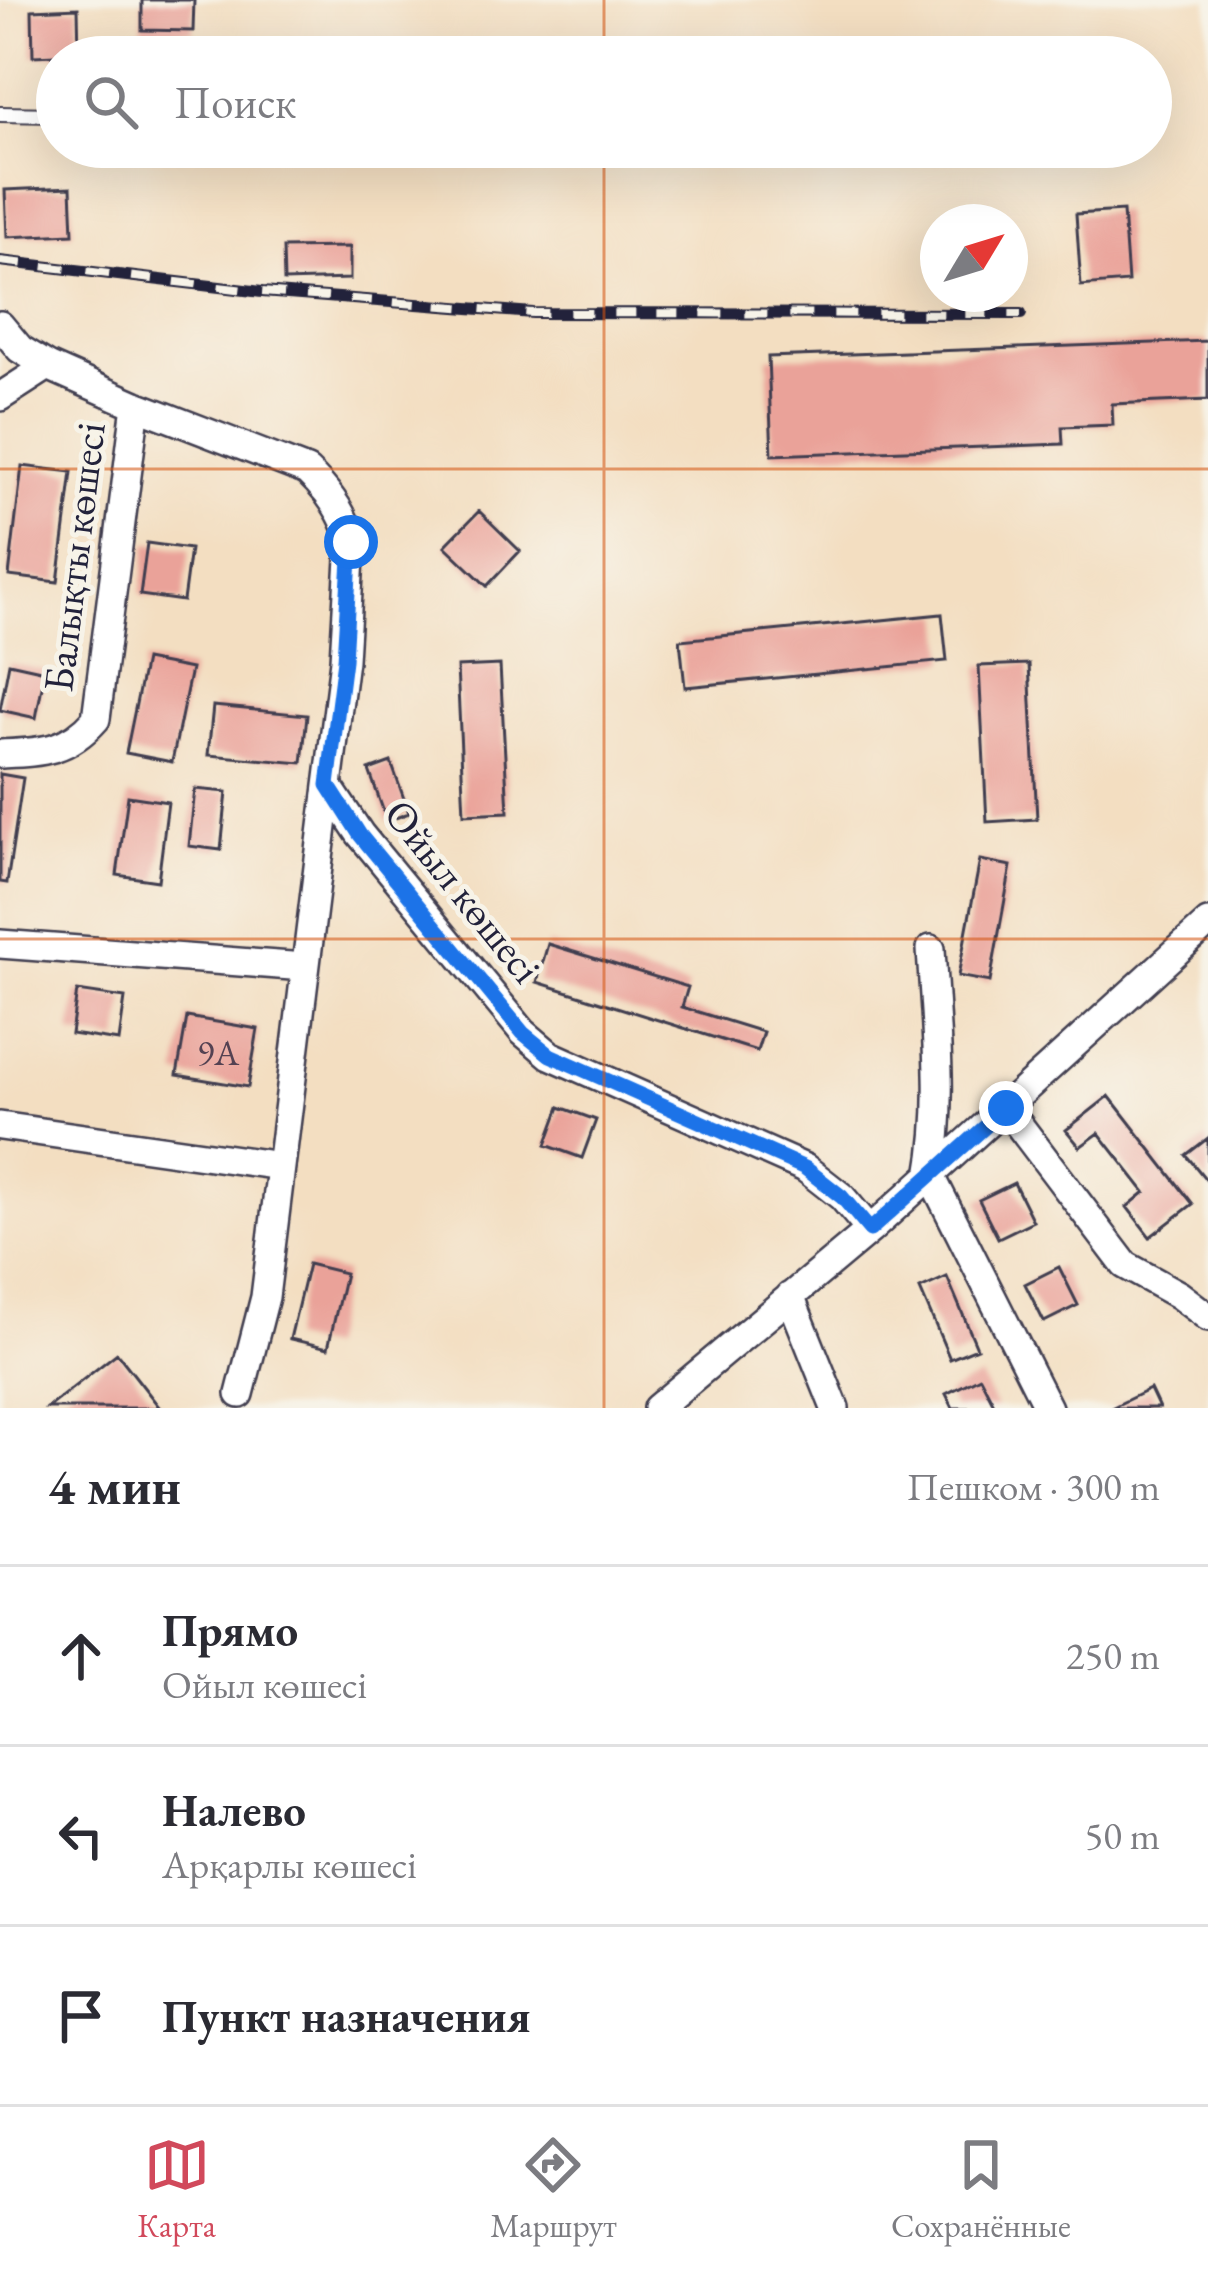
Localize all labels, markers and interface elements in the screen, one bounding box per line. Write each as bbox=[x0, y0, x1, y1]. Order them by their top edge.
search box bbox=[36, 36, 1172, 168]
icon: search bbox=[78, 69, 144, 135]
text: Поиск bbox=[174, 73, 296, 131]
north arrow bbox=[920, 204, 1028, 312]
street label: Балықты көшесі bbox=[30, 419, 118, 695]
route start bbox=[324, 515, 378, 569]
street label: Ойыл көшесі bbox=[372, 788, 554, 994]
house number: 9А bbox=[197, 1029, 240, 1076]
route end bbox=[979, 1081, 1033, 1135]
text: 4 мин bbox=[48, 1453, 181, 1519]
text: Пешком · 300 m bbox=[907, 1461, 1160, 1512]
text: Прямо bbox=[162, 1601, 298, 1659]
icon: ahead bbox=[48, 1623, 114, 1689]
text: 250 m bbox=[1066, 1630, 1160, 1681]
text: Ойыл көшесі bbox=[162, 1659, 367, 1710]
text: Налево bbox=[162, 1781, 306, 1839]
icon: left bbox=[48, 1803, 114, 1869]
text: 50 m bbox=[1084, 1810, 1160, 1861]
text: Арқарлы көшесі bbox=[162, 1839, 417, 1890]
icon: arrive bbox=[48, 1983, 114, 2049]
text: Пункт назначения bbox=[162, 1987, 531, 2045]
tab: Карта bbox=[137, 2132, 216, 2247]
tab: Маршрут bbox=[490, 2132, 617, 2247]
tab: Сохранённые bbox=[891, 2132, 1071, 2247]

